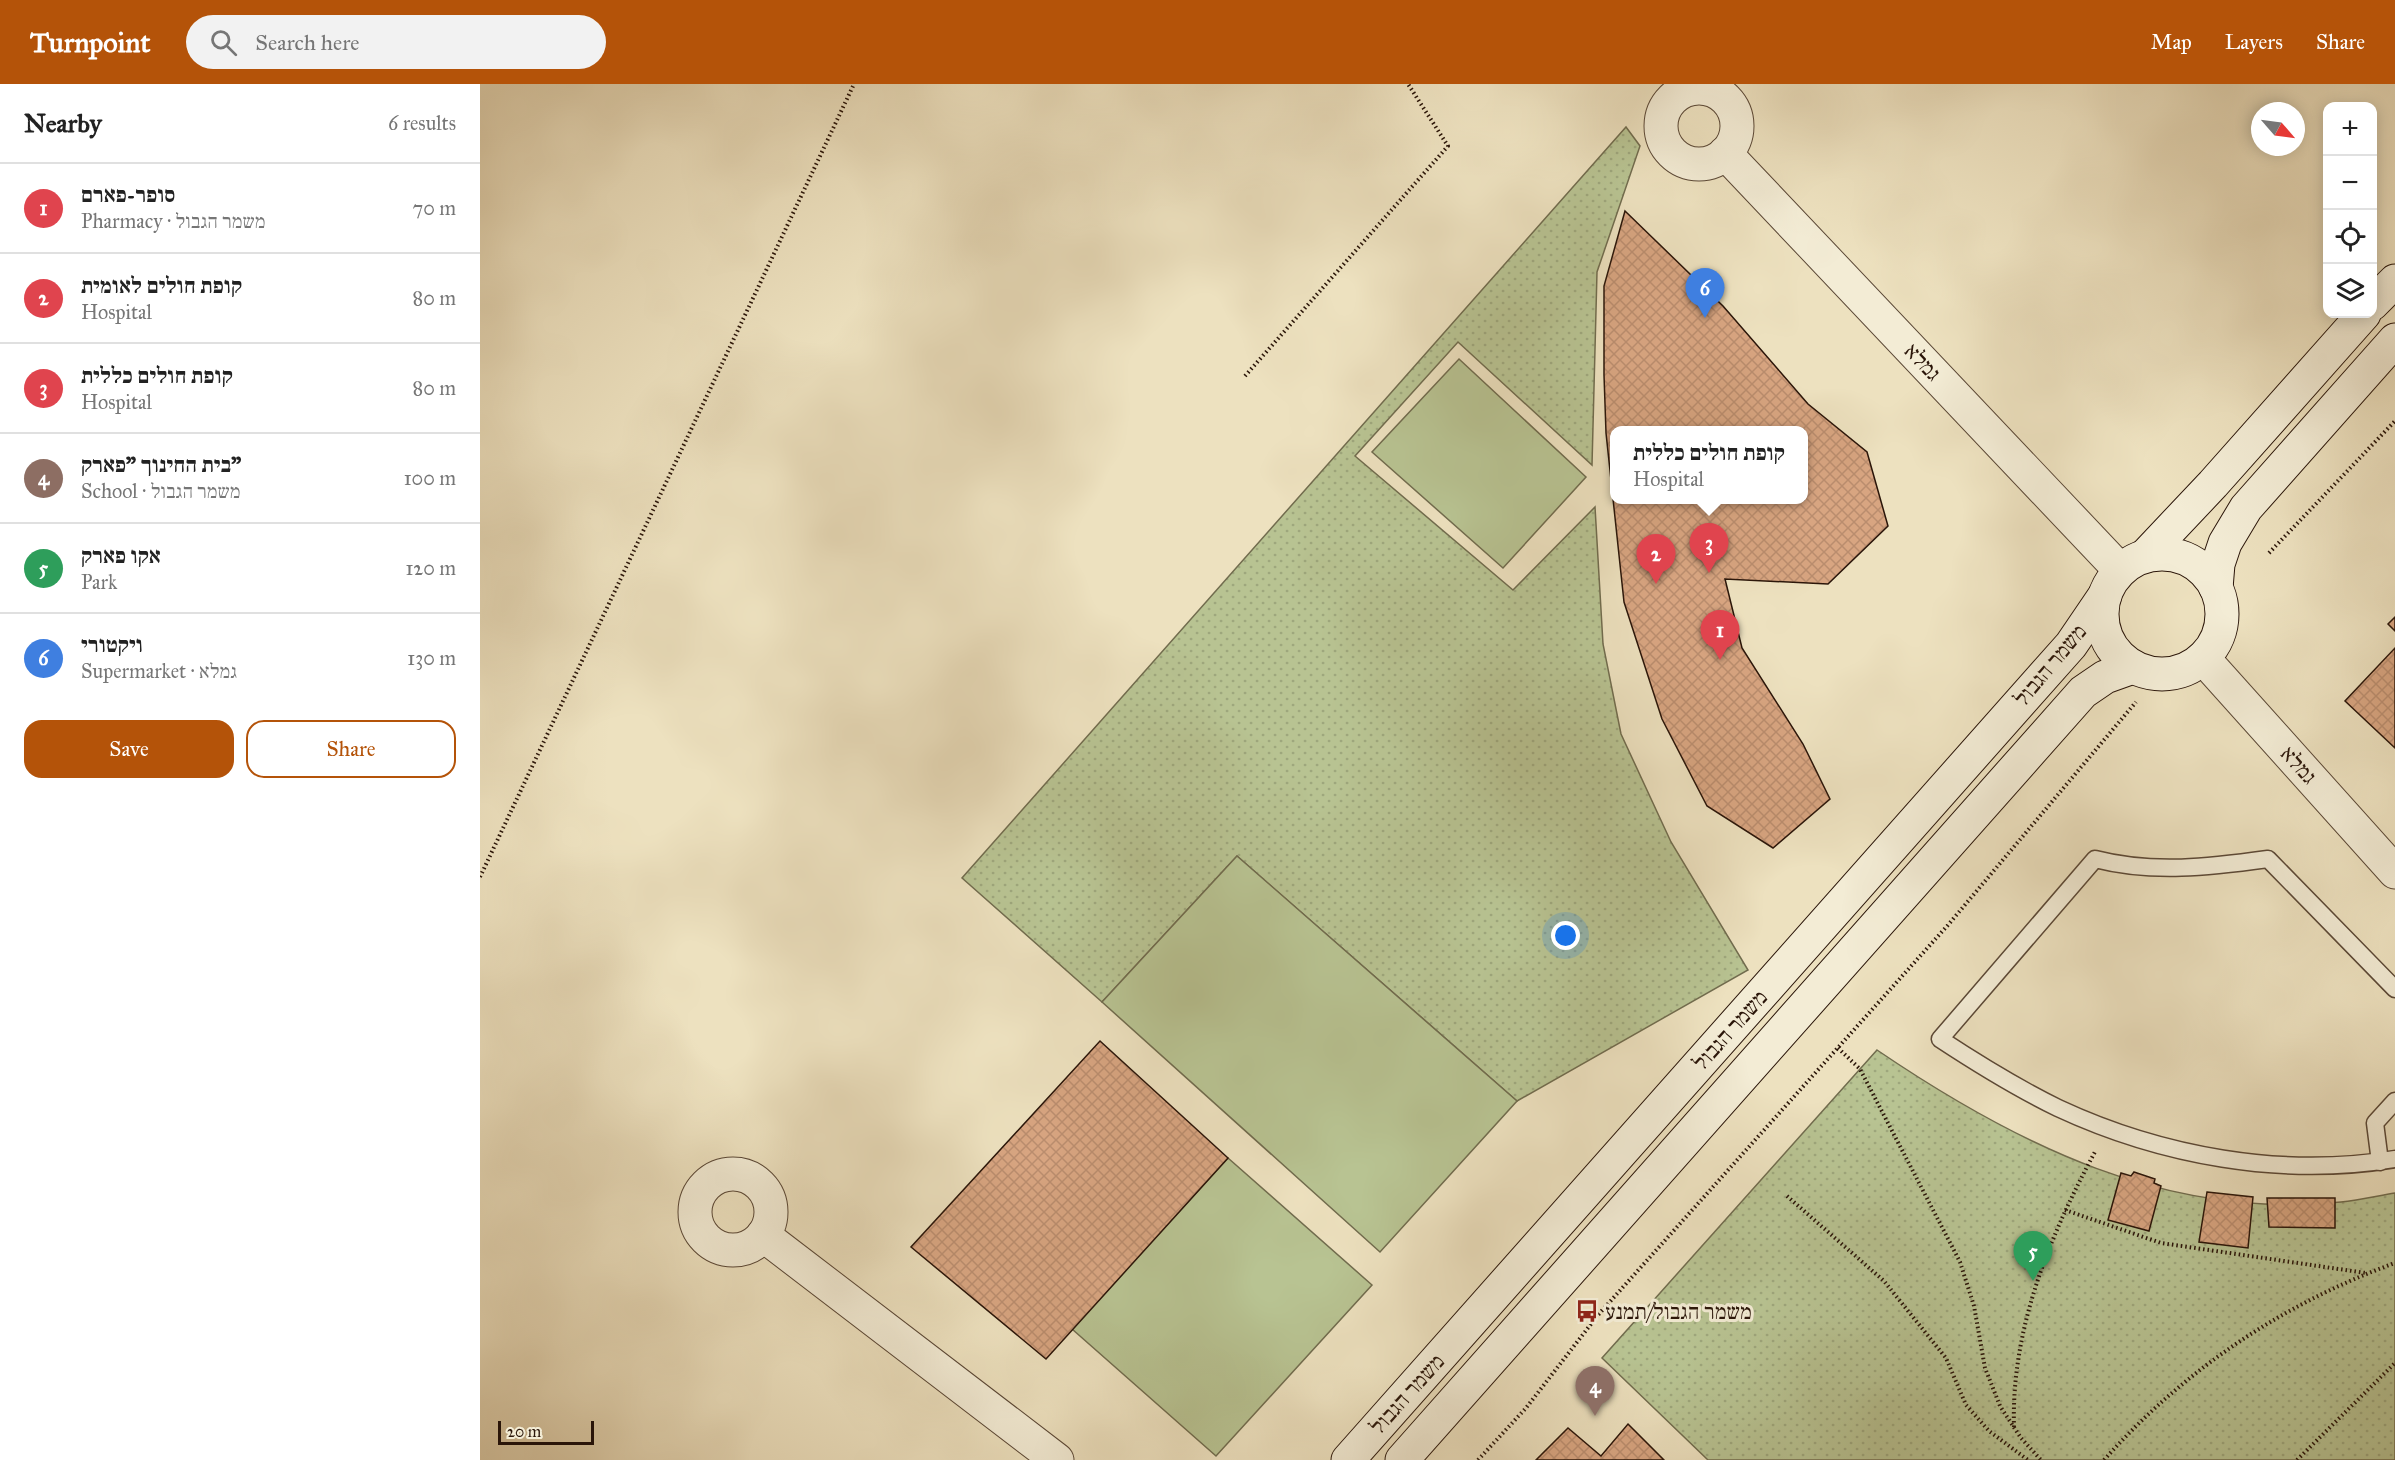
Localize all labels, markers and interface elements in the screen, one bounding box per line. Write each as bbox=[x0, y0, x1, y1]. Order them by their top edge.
search box bbox=[186, 15, 606, 69]
text: Turnpoint bbox=[30, 25, 150, 60]
icon: search bbox=[207, 26, 240, 59]
text: Search here bbox=[255, 29, 359, 56]
text: Map bbox=[2151, 29, 2192, 55]
text: Layers bbox=[2225, 29, 2283, 55]
text: Share bbox=[2316, 29, 2365, 55]
north arrow bbox=[2251, 102, 2305, 156]
map controls bbox=[2323, 102, 2377, 318]
button: + bbox=[2323, 102, 2377, 156]
text: Nearby bbox=[24, 107, 102, 139]
text: 6 results bbox=[388, 111, 456, 135]
button: − bbox=[2323, 156, 2377, 210]
text: סופר-פארם bbox=[81, 181, 175, 208]
text: 1 bbox=[40, 196, 47, 220]
text: 70 m bbox=[413, 196, 456, 220]
text: Pharmacy · משמר הגבול bbox=[81, 209, 265, 233]
button: locate bbox=[2323, 210, 2377, 264]
button: layers bbox=[2323, 264, 2377, 318]
pin: 6 bbox=[1686, 268, 1724, 318]
text: קופת חולים לאומית bbox=[81, 272, 242, 299]
text: 2 bbox=[39, 286, 48, 310]
text: 80 m bbox=[413, 286, 456, 310]
text: Hospital bbox=[81, 300, 152, 324]
street label: גמלא bbox=[1899, 338, 1947, 386]
text: קופת חולים כללית bbox=[81, 362, 233, 389]
text: 3 bbox=[40, 376, 48, 400]
text: 80 m bbox=[413, 376, 456, 400]
text: Hospital bbox=[81, 390, 152, 414]
popup bbox=[1610, 426, 1808, 504]
text: קופת חולים כללית bbox=[1633, 439, 1785, 466]
text: בית החינוך "פארק" bbox=[81, 451, 241, 478]
text: 4 bbox=[38, 466, 49, 490]
text: 100 m bbox=[404, 466, 456, 490]
text: Hospital bbox=[1633, 467, 1704, 491]
text: School · משמר הגבול bbox=[81, 479, 241, 503]
pin: 3 bbox=[1690, 524, 1728, 573]
pin: 2 bbox=[1636, 534, 1676, 584]
text: אקו פארק bbox=[81, 542, 161, 569]
text: 5 bbox=[39, 556, 48, 580]
text: 120 m bbox=[405, 556, 456, 580]
text: Park bbox=[81, 570, 117, 594]
pin: 1 bbox=[1700, 610, 1740, 660]
street label: משמר הגבול bbox=[2008, 618, 2092, 712]
text: ויקטורי bbox=[81, 631, 143, 658]
text: 6 bbox=[38, 646, 49, 670]
text: 130 m bbox=[407, 646, 456, 670]
text: Supermarket · גמלא bbox=[81, 659, 237, 683]
button: Save bbox=[24, 720, 234, 778]
button: Share bbox=[246, 720, 456, 778]
street label: גמלא bbox=[2275, 740, 2323, 790]
your location bbox=[1551, 921, 1580, 950]
street label: משמר הגבול bbox=[1687, 984, 1773, 1076]
pin: 5 bbox=[2014, 1232, 2052, 1281]
bus stop icon: משמר הגבול/תמנע bbox=[1574, 1298, 1600, 1324]
place label: משמר הגבול/תמנע bbox=[1605, 1298, 1752, 1325]
street label: משמר הגבול bbox=[1364, 1348, 1450, 1440]
pin: 4 bbox=[1576, 1366, 1614, 1416]
scale bar bbox=[498, 1418, 594, 1446]
text: 20 m bbox=[507, 1422, 541, 1441]

